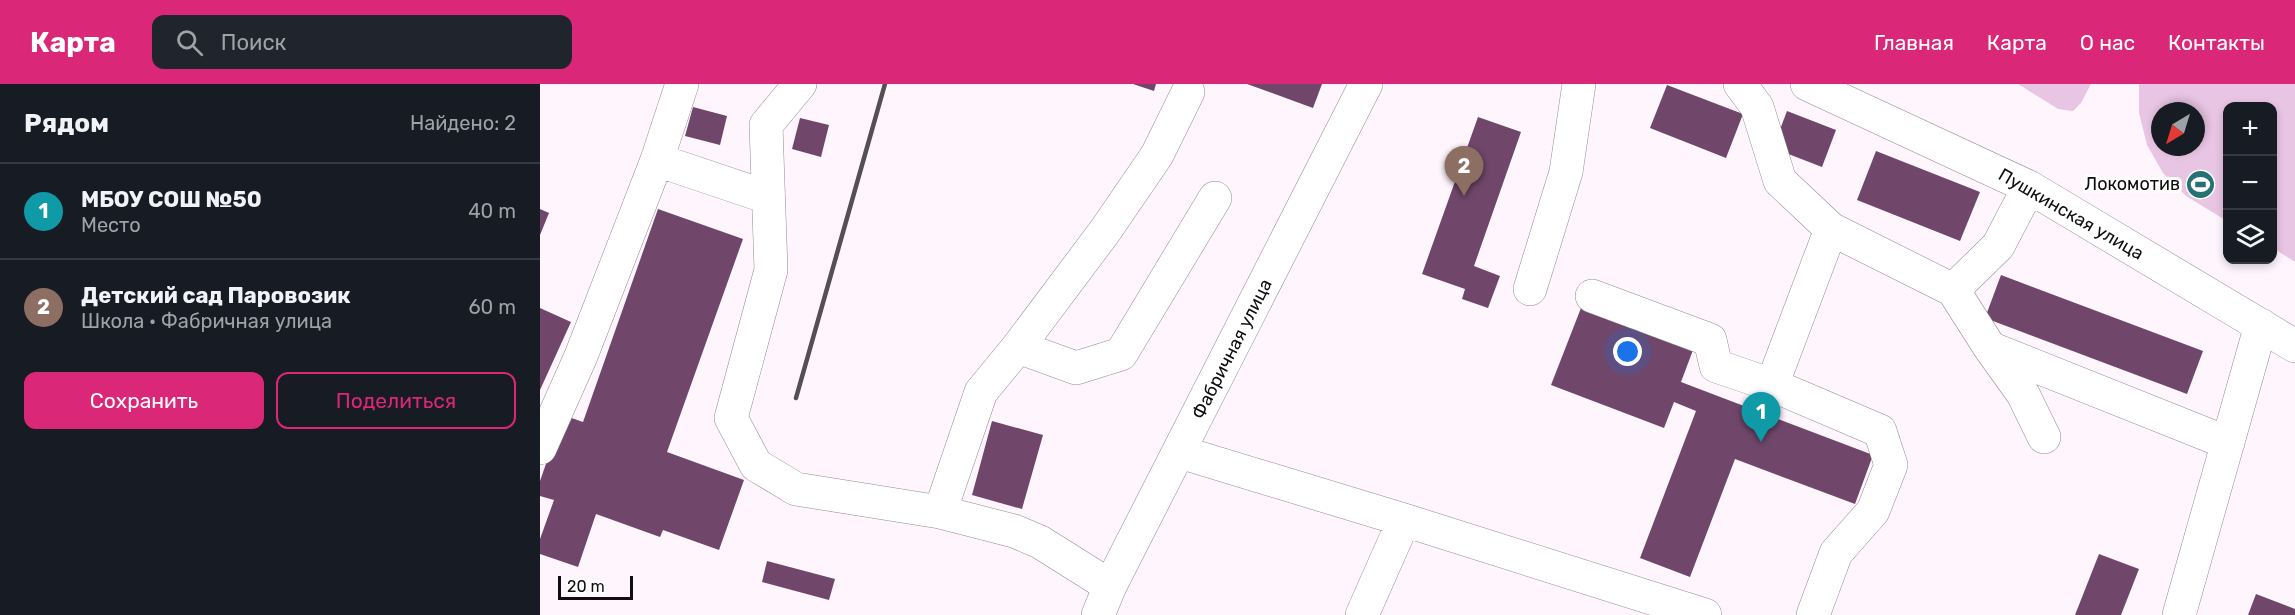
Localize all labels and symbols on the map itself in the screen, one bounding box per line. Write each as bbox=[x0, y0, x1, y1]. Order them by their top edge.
north arrow bbox=[2151, 102, 2205, 156]
pin: 2 bbox=[1444, 147, 1484, 196]
street label: Пушкинская улица bbox=[1994, 163, 2148, 265]
sports icon: Локомотив bbox=[2185, 168, 2217, 200]
place label: Локомотив bbox=[2085, 173, 2180, 195]
street label: Фабричная улица bbox=[1187, 275, 1277, 423]
your location bbox=[1613, 337, 1642, 366]
pin: 1 bbox=[1742, 392, 1780, 442]
scale bar bbox=[558, 573, 633, 600]

